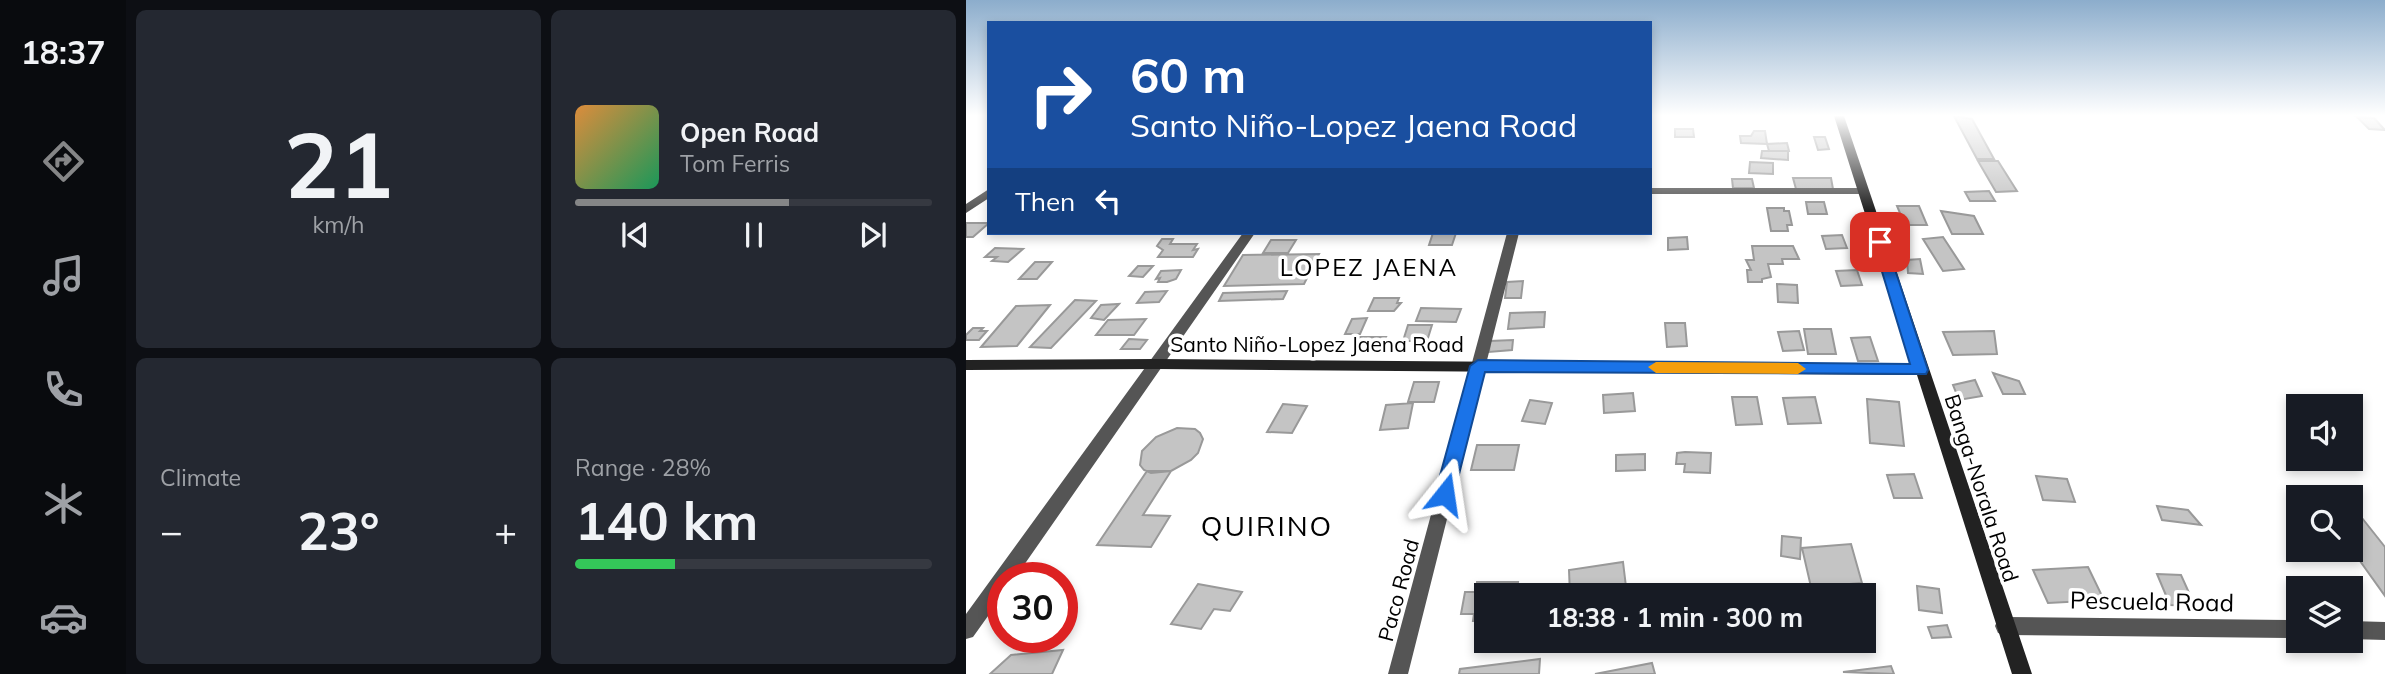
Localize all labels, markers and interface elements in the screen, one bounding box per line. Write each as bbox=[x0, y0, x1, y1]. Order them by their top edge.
text: 18:37 bbox=[21, 32, 105, 72]
text: 60 m bbox=[1130, 44, 1246, 105]
icon: right bbox=[1015, 49, 1106, 140]
text: Santo Niño-Lopez Jaena Road bbox=[1130, 105, 1577, 145]
text: 21 bbox=[284, 107, 393, 221]
text: Open Road bbox=[680, 116, 819, 149]
icon: directions bbox=[39, 137, 88, 186]
text: Tom Ferris bbox=[680, 149, 790, 178]
icon: left bbox=[1089, 182, 1127, 220]
text: Then bbox=[1015, 185, 1075, 218]
text: km/h bbox=[312, 210, 365, 239]
pin bbox=[1850, 212, 1910, 272]
icon: previous bbox=[616, 216, 654, 254]
icon: pause bbox=[735, 216, 773, 254]
icon: next bbox=[854, 216, 892, 254]
icon: arrive bbox=[1861, 223, 1899, 261]
icon: music bbox=[39, 251, 88, 300]
district label: LOPEZ JAENA bbox=[1280, 252, 1458, 282]
street label: Santo Niño-Lopez Jaena Road bbox=[1170, 331, 1464, 357]
icon: phone bbox=[39, 365, 88, 414]
street label: Banga-Norala Road bbox=[1939, 391, 2025, 585]
map controls bbox=[2286, 394, 2363, 653]
button: sound bbox=[2286, 394, 2363, 471]
text: Range · 28% bbox=[575, 453, 711, 482]
position arrow bbox=[1408, 457, 1482, 531]
text: Climate bbox=[160, 463, 241, 492]
icon: climate bbox=[39, 479, 88, 528]
button: search bbox=[2286, 485, 2363, 562]
text: 140 km bbox=[575, 488, 758, 553]
text: 23° bbox=[297, 498, 380, 563]
text: − bbox=[160, 507, 183, 555]
text: + bbox=[494, 507, 517, 555]
district label: QUIRINO bbox=[1201, 508, 1333, 543]
street label: Paco Road bbox=[1372, 536, 1424, 644]
speed limit sign: 30 bbox=[987, 562, 1078, 653]
button: layers bbox=[2286, 576, 2363, 653]
street label: Pescuela Road bbox=[2070, 585, 2234, 617]
icon: car bbox=[39, 593, 88, 642]
text: 18:38 · 1 min · 300 m bbox=[1547, 601, 1803, 634]

